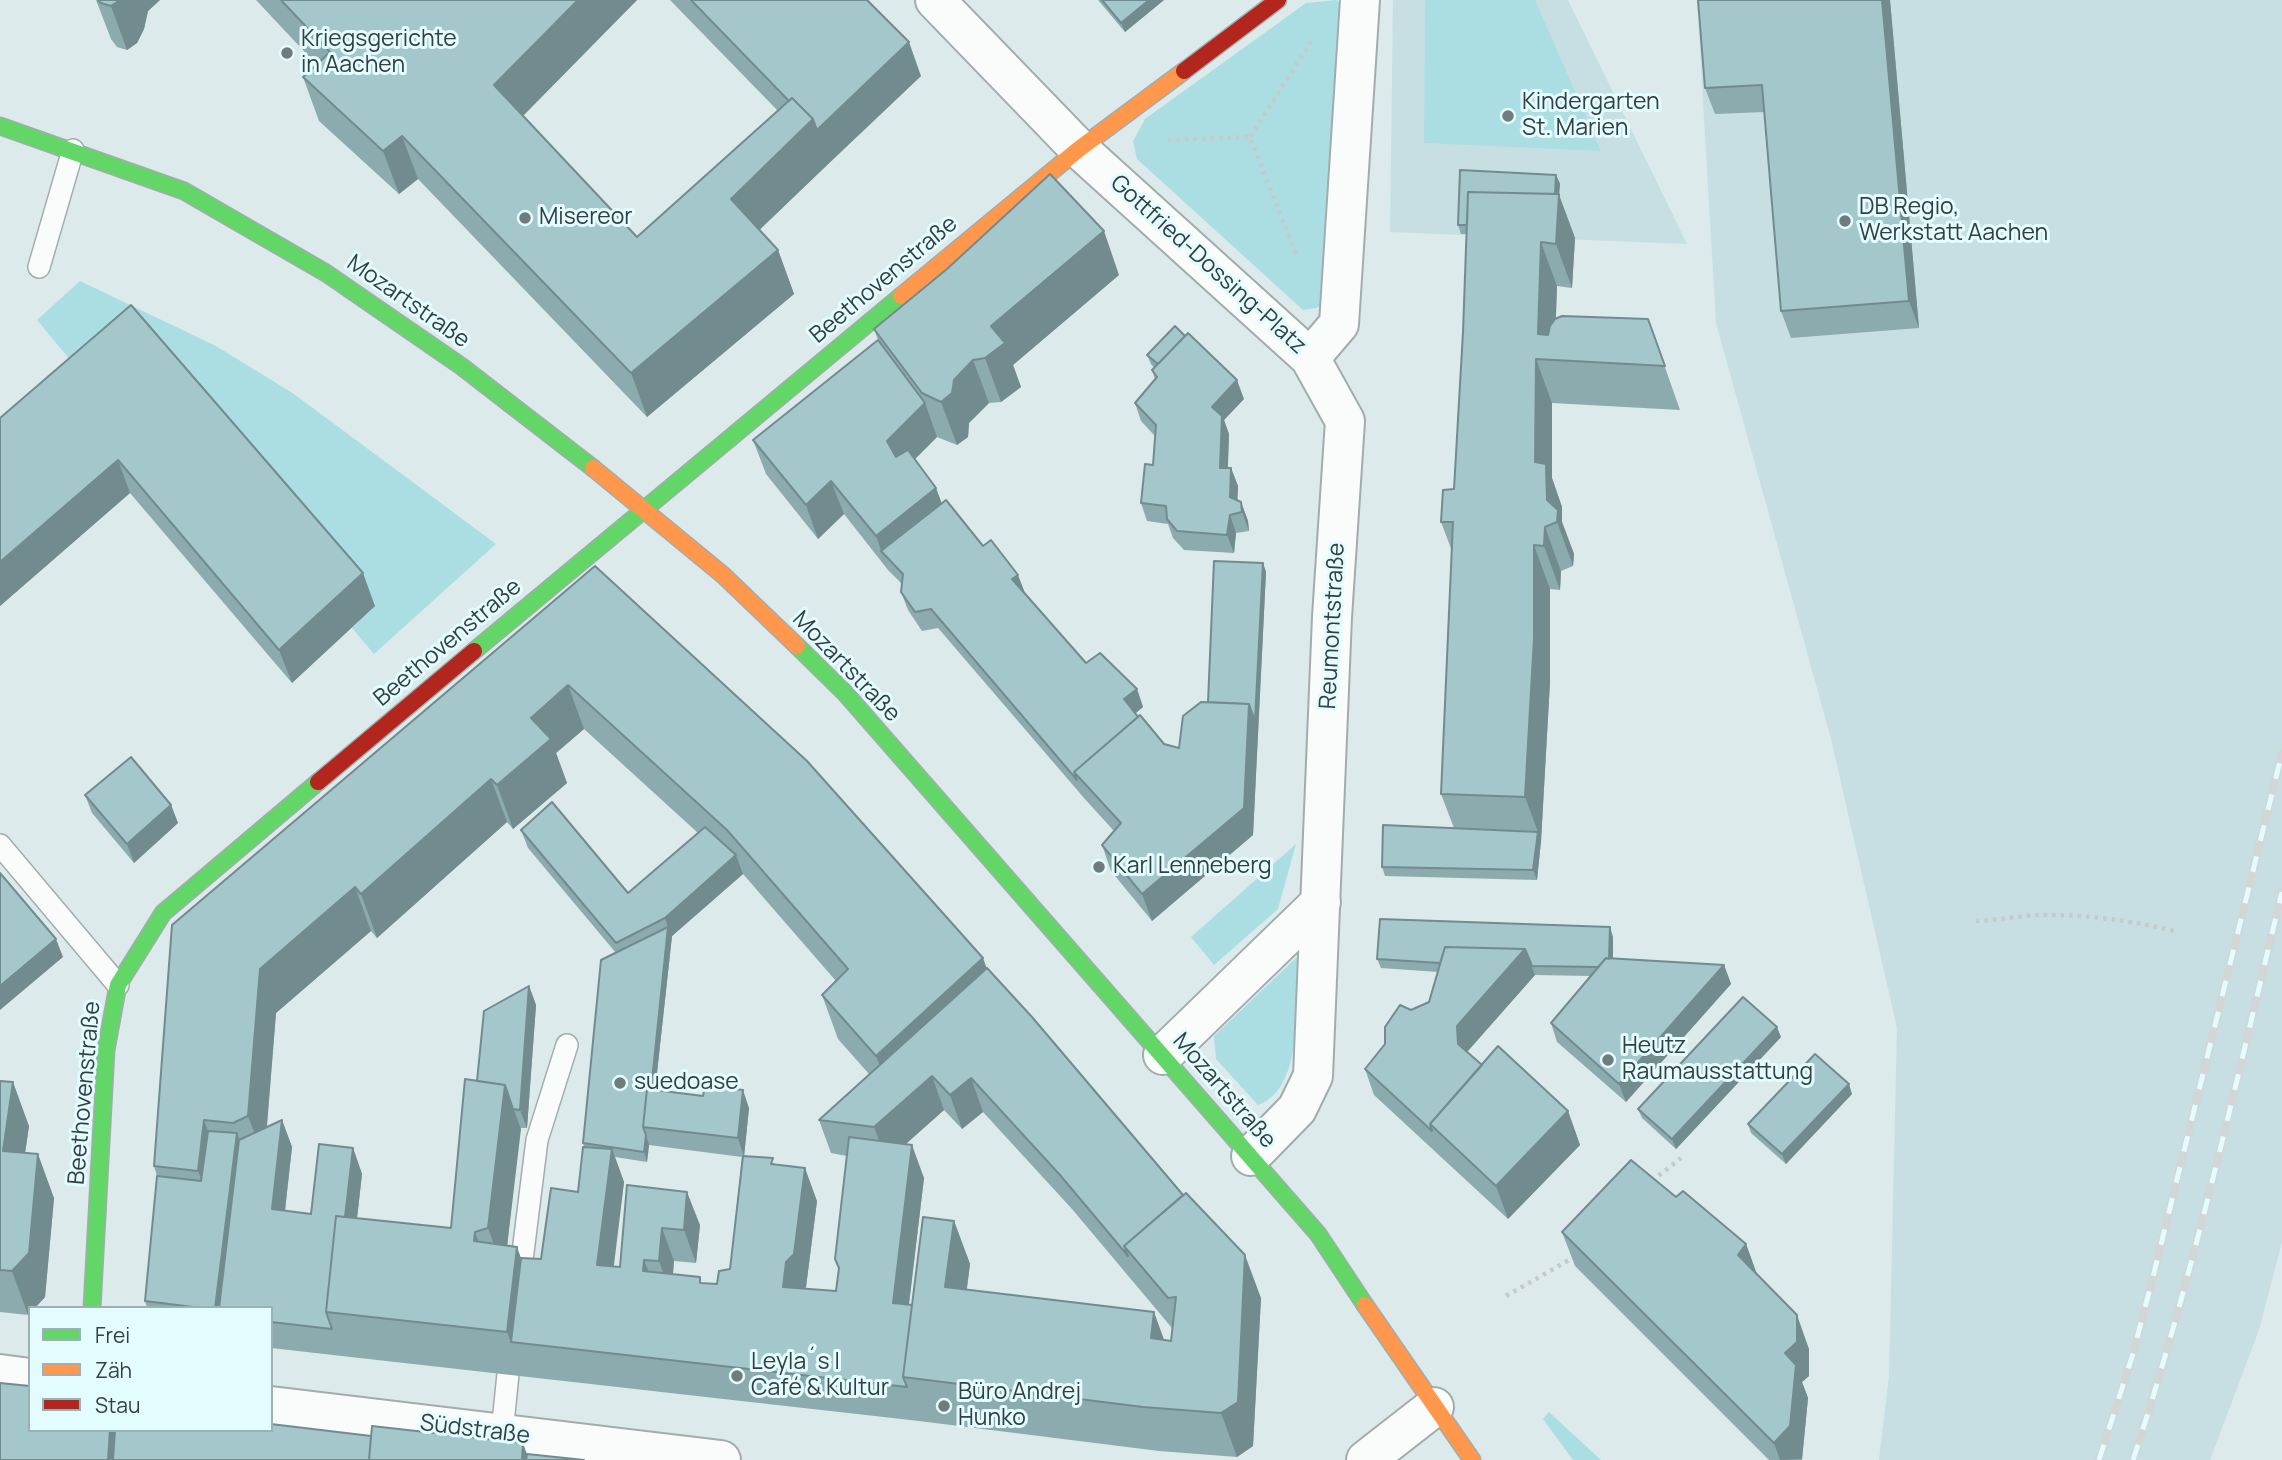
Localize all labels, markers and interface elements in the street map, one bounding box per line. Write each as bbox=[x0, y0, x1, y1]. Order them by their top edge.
place label: Kriegsgerichte in Aachen bbox=[301, 26, 457, 80]
marker: Kriegsgerichte in Aachen bbox=[279, 45, 295, 61]
place label: Kindergarten St. Marien bbox=[1522, 89, 1660, 143]
marker: Kindergarten St. Marien bbox=[1500, 108, 1516, 124]
street label: Gottfried-Dossing-Platz bbox=[1104, 170, 1312, 360]
place label: DB Regio, Werkstatt Aachen bbox=[1859, 194, 2048, 248]
place label: Misereor bbox=[539, 204, 633, 232]
marker: Misereor bbox=[517, 210, 533, 226]
street label: Beethovenstraße bbox=[805, 210, 963, 350]
marker: DB Regio, Werkstatt Aachen bbox=[1837, 213, 1853, 229]
street label: Mozartstraße bbox=[341, 250, 475, 354]
street label: Reumontstraße bbox=[1315, 542, 1351, 710]
street label: Beethovenstraße bbox=[369, 573, 527, 713]
street label: Mozartstraße bbox=[786, 606, 906, 728]
place label: Karl Lenneberg bbox=[1113, 853, 1272, 881]
marker: Karl Lenneberg bbox=[1091, 859, 1107, 875]
street label: Beethovenstraße bbox=[63, 1000, 107, 1186]
street label: Mozartstraße bbox=[1167, 1028, 1281, 1154]
place label: Heutz Raumausstattung bbox=[1622, 1033, 1813, 1087]
marker: Heutz Raumausstattung bbox=[1600, 1052, 1616, 1068]
place label: suedoase bbox=[634, 1069, 739, 1097]
marker: suedoase bbox=[612, 1075, 628, 1091]
legend bbox=[28, 1306, 273, 1432]
text: Frei bbox=[95, 1321, 130, 1349]
place label: Leyla´s | Café & Kultur bbox=[751, 1349, 889, 1403]
text: Zäh bbox=[95, 1356, 132, 1384]
marker: Leyla´s | Café & Kultur bbox=[729, 1368, 745, 1384]
place label: Büro Andrej Hunko bbox=[958, 1379, 1081, 1433]
text: Stau bbox=[95, 1391, 141, 1419]
marker: Büro Andrej Hunko bbox=[936, 1398, 952, 1414]
street label: Südstraße bbox=[418, 1410, 532, 1450]

